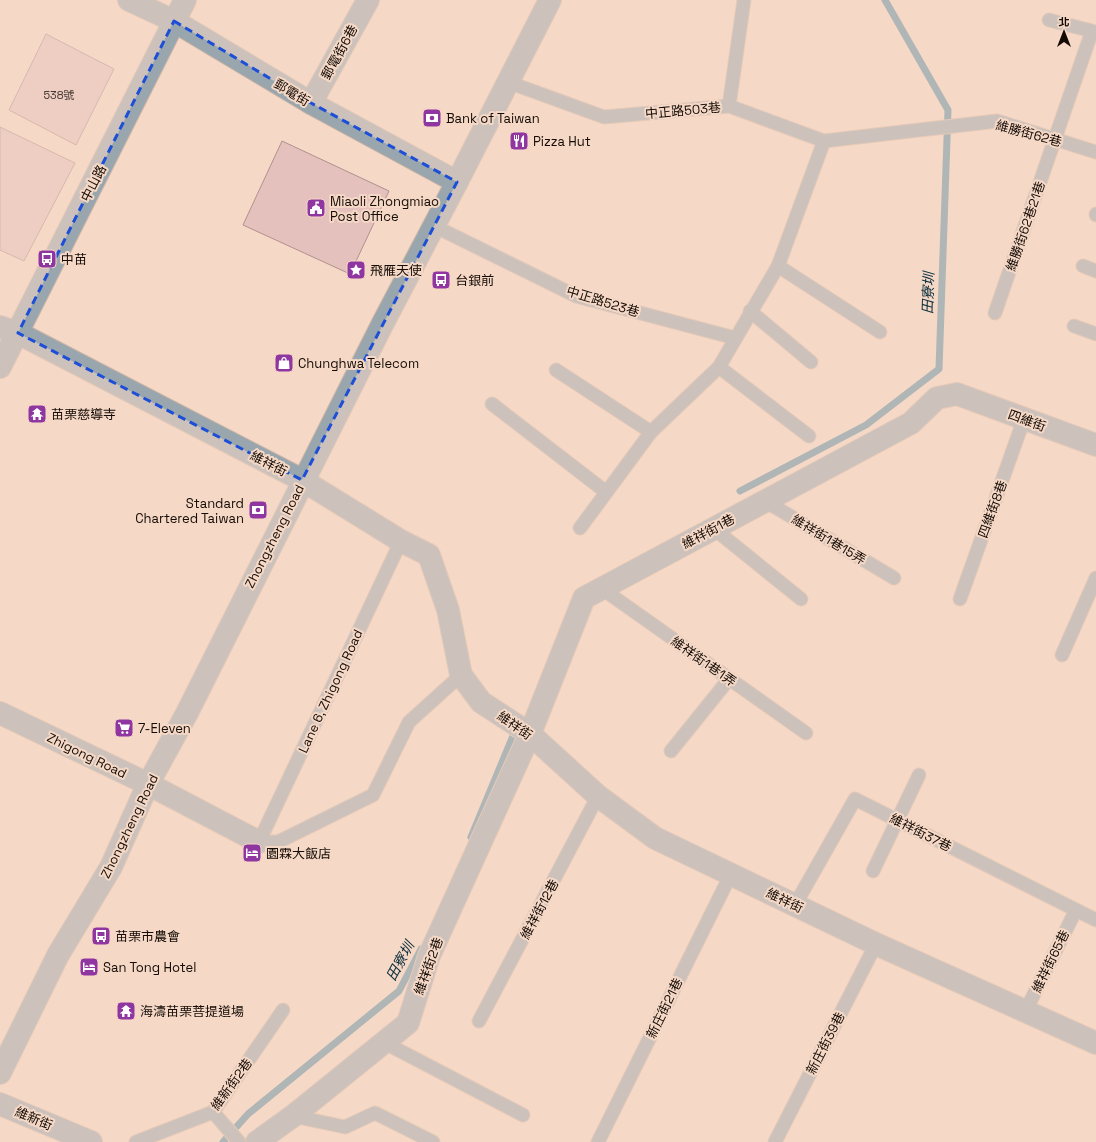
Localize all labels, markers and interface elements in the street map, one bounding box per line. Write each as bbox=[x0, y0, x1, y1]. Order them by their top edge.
north arrow bbox=[1044, 12, 1084, 52]
text: 北 bbox=[1059, 15, 1070, 29]
street label: 郵電街6巷 bbox=[317, 22, 361, 83]
street label: 郵電街 bbox=[271, 75, 313, 110]
house number: 538號 bbox=[43, 88, 75, 102]
street label: 中正路503巷 bbox=[644, 99, 722, 122]
bank icon: Bank of Taiwan bbox=[421, 107, 443, 129]
place label: Bank of Taiwan bbox=[446, 110, 540, 127]
street label: 維勝街62巷 bbox=[994, 117, 1064, 150]
restaurant icon: Pizza Hut bbox=[508, 130, 530, 152]
place label: Pizza Hut bbox=[533, 133, 591, 150]
street label: 中山路 bbox=[77, 162, 110, 204]
street label: 維勝街62巷21巷 bbox=[1002, 179, 1049, 273]
place label: Miaoli Zhongmiao Post Office bbox=[330, 193, 439, 225]
public building icon: Miaoli Zhongmiao Post Office bbox=[305, 197, 327, 219]
bus stop icon: 中苗 bbox=[36, 248, 58, 270]
place label: 中苗 bbox=[61, 251, 87, 268]
place icon: 飛雁天使 bbox=[345, 259, 367, 281]
place label: 飛雁天使 bbox=[370, 262, 422, 279]
bus stop icon: 台銀前 bbox=[430, 269, 452, 291]
water label: 田寮圳 bbox=[918, 270, 938, 314]
place label: 台銀前 bbox=[455, 272, 494, 289]
street label: 中正路523巷 bbox=[564, 282, 641, 321]
shop icon: Chunghwa Telecom bbox=[273, 352, 295, 374]
place label: Chunghwa Telecom bbox=[298, 355, 419, 372]
temple icon: 苗栗慈導寺 bbox=[26, 403, 48, 425]
place label: 苗栗慈導寺 bbox=[51, 406, 116, 423]
street label: 四維街 bbox=[1006, 406, 1048, 435]
street label: 維祥街 bbox=[248, 447, 290, 480]
street label: 四維街8巷 bbox=[974, 478, 1011, 540]
street label: Zhongzheng Road bbox=[241, 482, 308, 591]
place label: Standard Chartered Taiwan bbox=[135, 495, 244, 527]
bank icon: Standard Chartered Taiwan bbox=[247, 499, 269, 521]
street label: 維祥街1巷 bbox=[679, 510, 738, 552]
street label: 維祥街1巷15弄 bbox=[789, 511, 869, 568]
street label: Lane 6, Zhigong Road bbox=[294, 627, 367, 756]
street label: 維祥街1巷1弄 bbox=[668, 633, 740, 690]
street label: 維祥街 bbox=[494, 707, 536, 744]
supermarket icon: 7-Eleven bbox=[113, 717, 135, 739]
place label: 7-Eleven bbox=[138, 720, 191, 737]
street label: Zhigong Road bbox=[44, 729, 129, 782]
street label: Zhongzheng Road bbox=[97, 771, 162, 881]
street label: 維祥街37巷 bbox=[887, 810, 955, 855]
hotel icon: 園霖大飯店 bbox=[241, 842, 263, 864]
place label: 園霖大飯店 bbox=[266, 845, 331, 862]
street label: 維祥街12巷 bbox=[517, 876, 562, 942]
street label: 維祥街 bbox=[764, 884, 806, 917]
bus stop icon: 苗栗市農會 bbox=[90, 925, 112, 947]
street label: 維祥街65巷 bbox=[1028, 927, 1073, 995]
place label: 苗栗市農會 bbox=[115, 928, 180, 945]
street label: 維祥街2巷 bbox=[410, 935, 447, 997]
water label: 田寮圳 bbox=[382, 937, 419, 984]
hotel icon: San Tong Hotel bbox=[78, 956, 100, 978]
place label: San Tong Hotel bbox=[103, 959, 196, 976]
street label: 新庄街21巷 bbox=[643, 975, 686, 1041]
temple icon: 海濤苗栗菩提道場 bbox=[115, 1000, 137, 1022]
place label: 海濤苗栗菩提道場 bbox=[140, 1003, 244, 1020]
street label: 新庄街39巷 bbox=[802, 1009, 848, 1077]
street label: 維新街2巷 bbox=[207, 1055, 256, 1113]
street label: 維新街 bbox=[13, 1103, 55, 1134]

